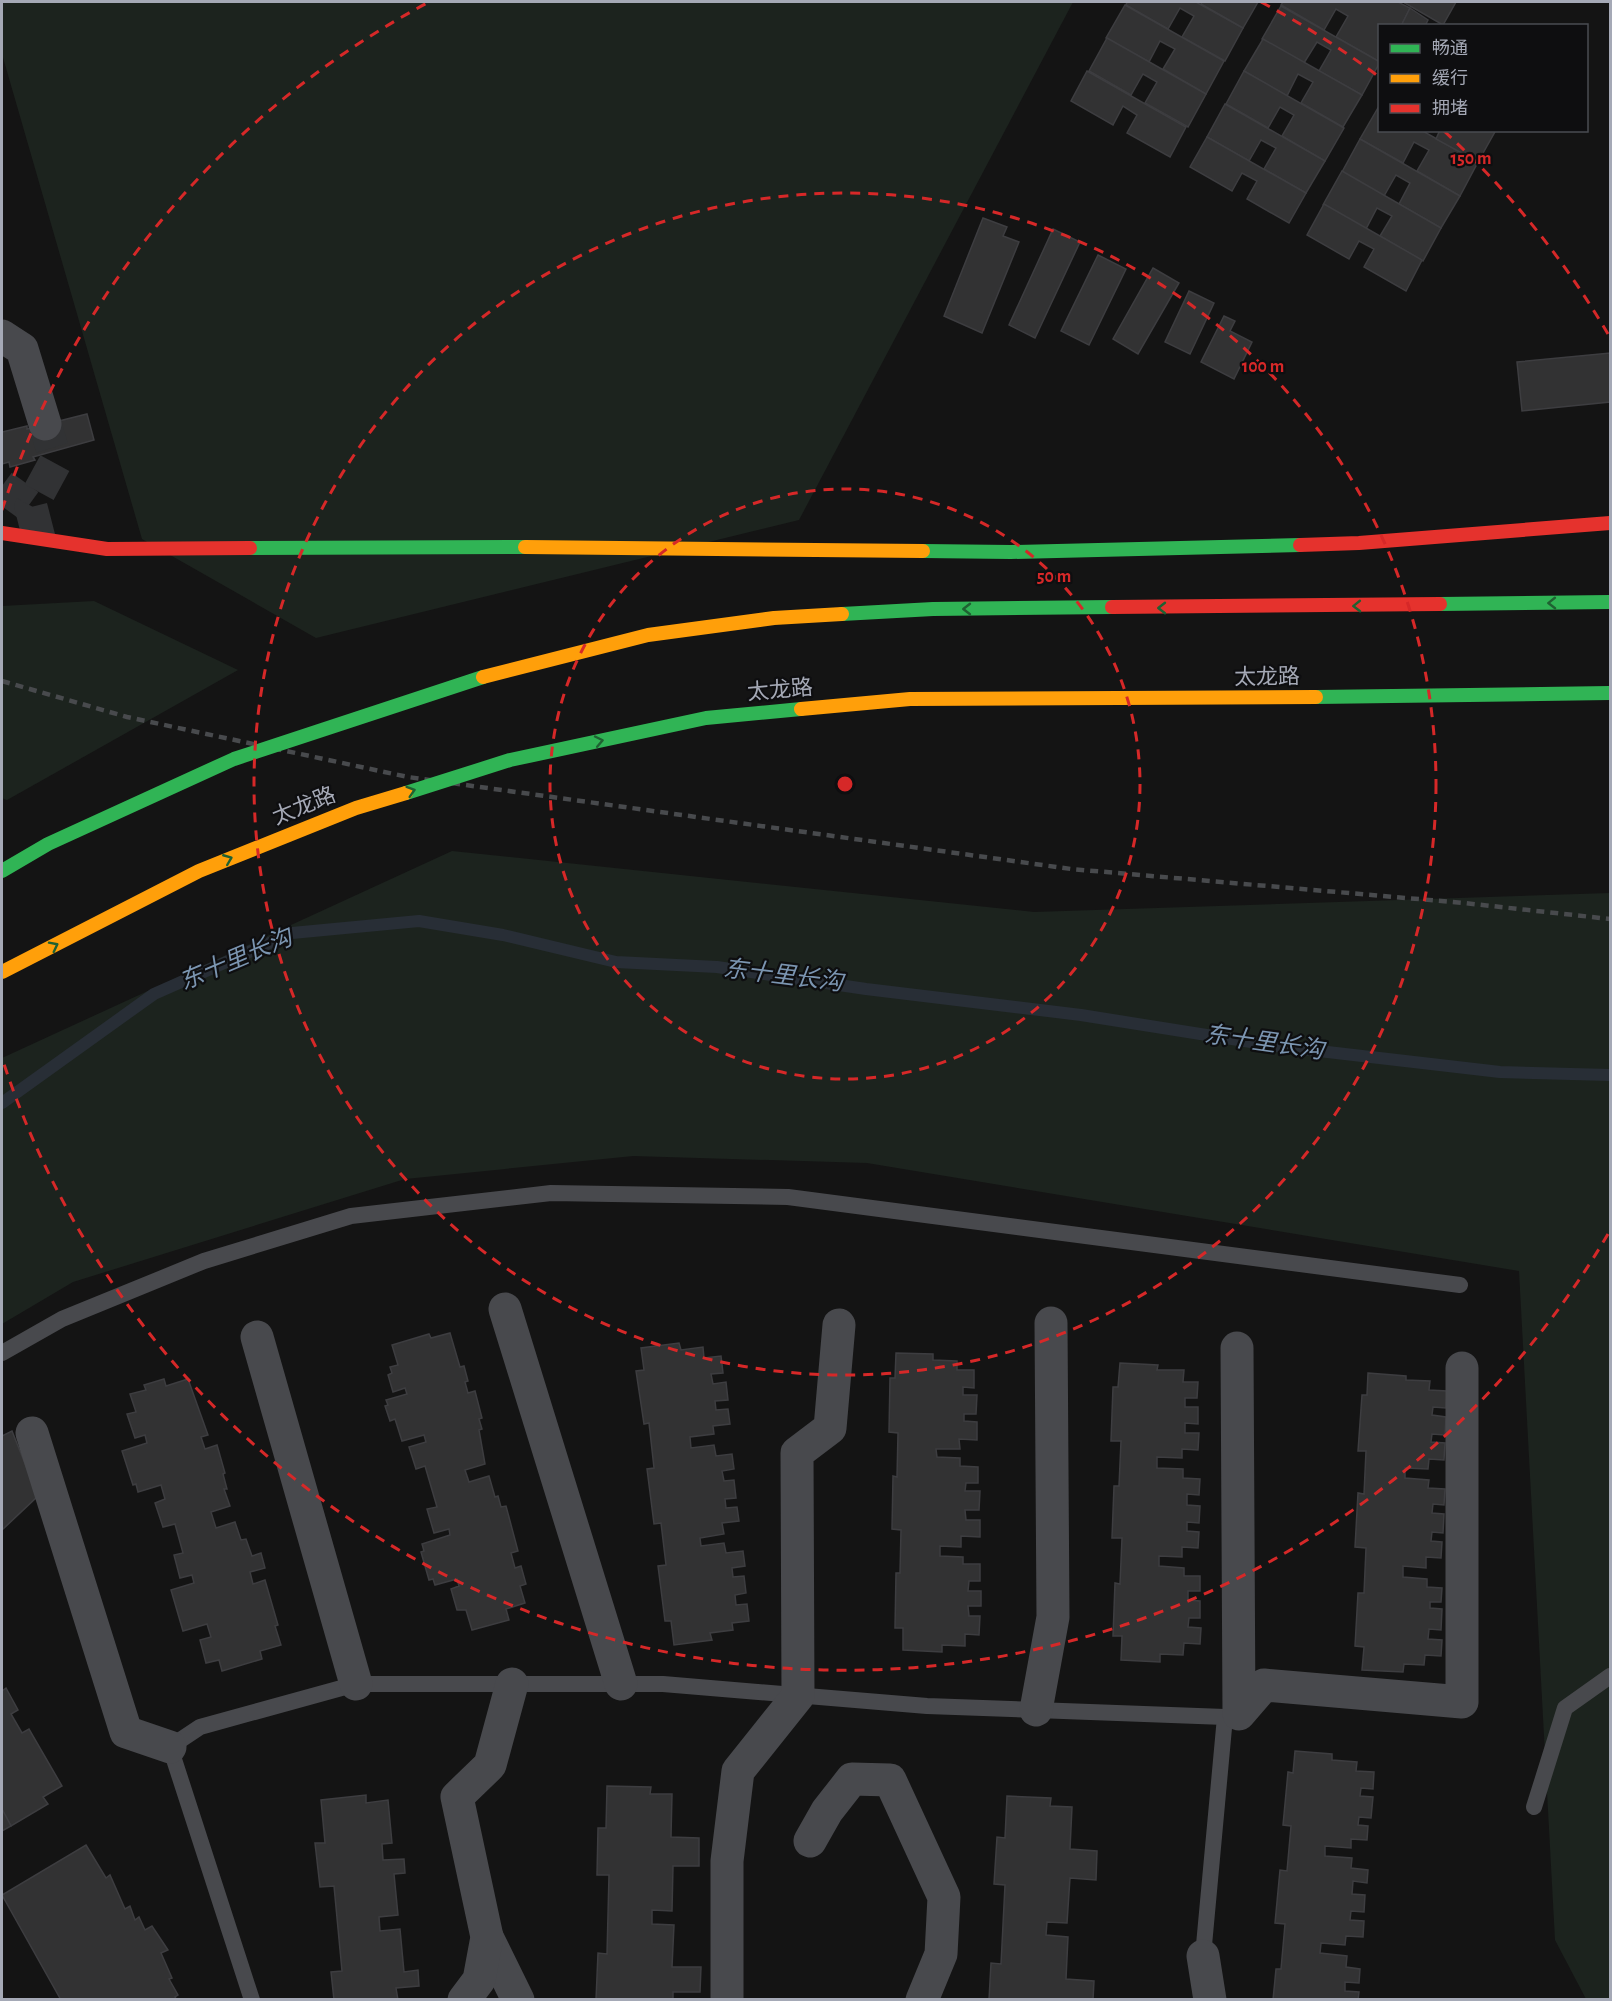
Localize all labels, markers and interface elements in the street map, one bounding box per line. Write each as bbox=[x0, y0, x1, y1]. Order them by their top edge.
legend bbox=[1378, 24, 1588, 132]
text: 畅通 bbox=[1432, 38, 1468, 58]
text: 缓行 bbox=[1432, 68, 1468, 88]
text: 拥堵 bbox=[1432, 98, 1468, 118]
text: 150 m bbox=[1451, 150, 1491, 168]
text: 100 m bbox=[1242, 358, 1284, 376]
text: 50 m bbox=[1037, 568, 1071, 586]
one-way arrow bbox=[1548, 597, 1557, 609]
one-way arrow bbox=[1353, 600, 1362, 612]
one-way arrow bbox=[1158, 602, 1167, 614]
one-way arrow bbox=[963, 603, 972, 615]
street label: 太龙路 bbox=[1234, 664, 1300, 689]
street label: 太龙路 bbox=[746, 675, 814, 704]
one-way arrow bbox=[594, 735, 604, 748]
centre of rings bbox=[835, 774, 855, 794]
street label: 太龙路 bbox=[269, 783, 339, 829]
one-way arrow bbox=[405, 786, 416, 798]
one-way arrow bbox=[222, 854, 233, 866]
water label: 东十里长沟 bbox=[175, 922, 299, 994]
one-way arrow bbox=[47, 941, 58, 953]
water label: 东十里长沟 bbox=[722, 955, 847, 996]
water label: 东十里长沟 bbox=[1203, 1021, 1328, 1064]

